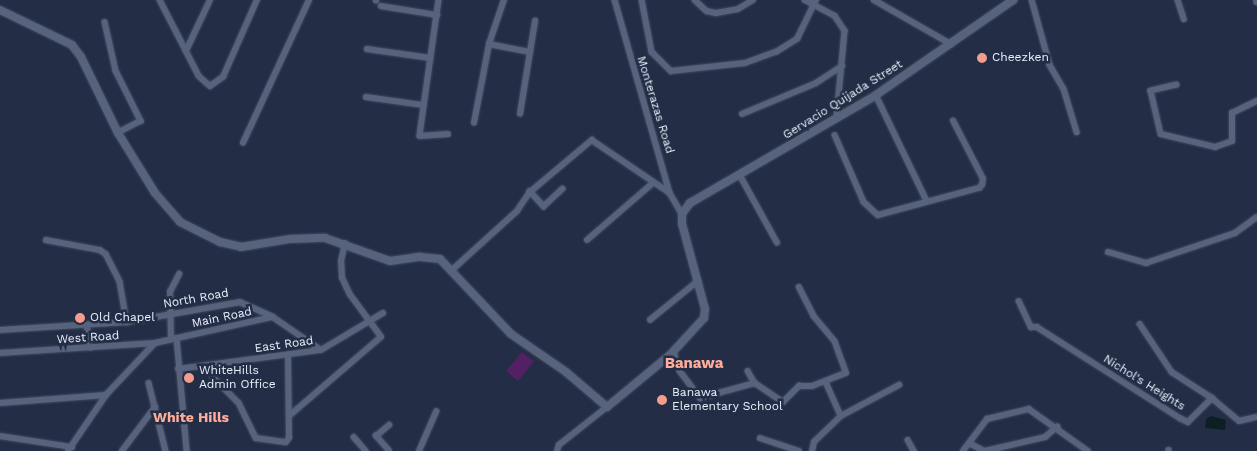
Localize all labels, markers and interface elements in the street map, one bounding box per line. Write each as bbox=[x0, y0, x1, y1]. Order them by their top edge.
place label: Cheezken bbox=[992, 51, 1049, 65]
marker: Cheezken bbox=[976, 52, 988, 64]
street label: Monterazas Road bbox=[633, 55, 677, 155]
street label: Gervacio Quijada Street bbox=[780, 57, 906, 143]
street label: North Road bbox=[162, 286, 230, 312]
street label: Main Road bbox=[191, 305, 253, 331]
place label: Old Chapel bbox=[90, 311, 155, 325]
marker: Old Chapel bbox=[74, 312, 86, 324]
street label: West Road bbox=[56, 329, 120, 347]
street label: East Road bbox=[254, 334, 314, 356]
street label: Nichol's Heights bbox=[1100, 352, 1188, 414]
district label: Banawa bbox=[665, 355, 723, 373]
place label: WhiteHills Admin Office bbox=[199, 364, 276, 392]
marker: WhiteHills Admin Office bbox=[183, 372, 195, 384]
place label: Banawa Elementary School bbox=[672, 386, 783, 414]
marker: Banawa Elementary School bbox=[656, 394, 668, 406]
district label: White Hills bbox=[153, 409, 229, 425]

